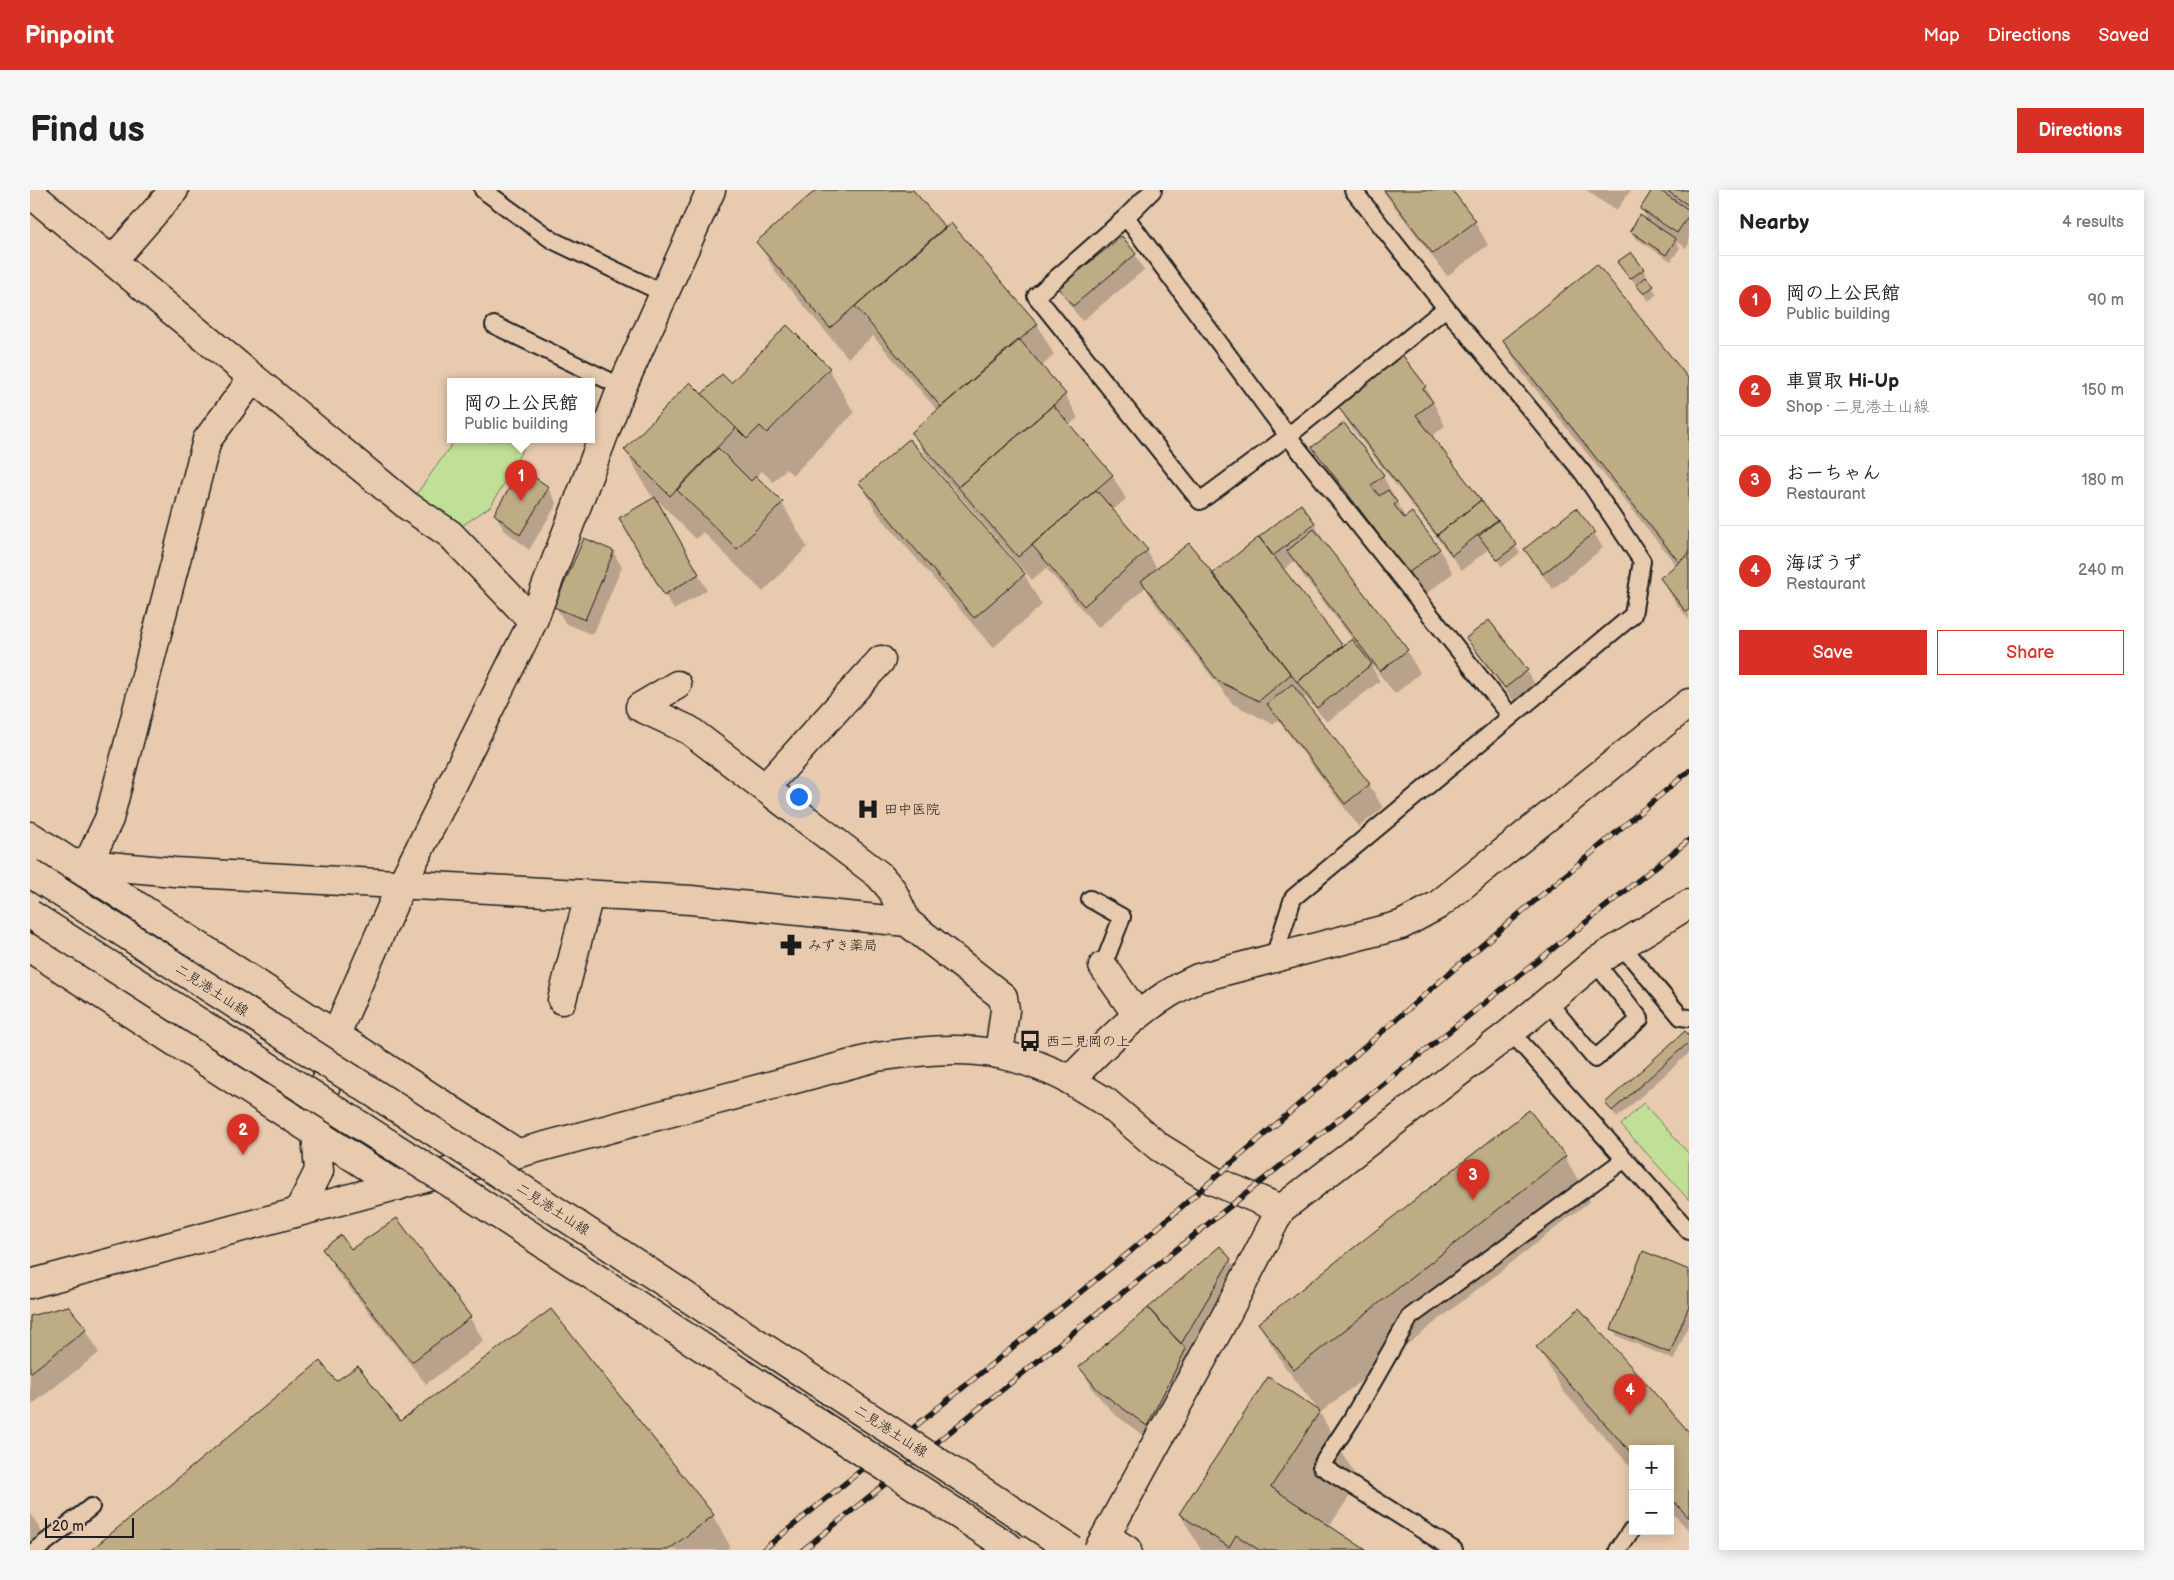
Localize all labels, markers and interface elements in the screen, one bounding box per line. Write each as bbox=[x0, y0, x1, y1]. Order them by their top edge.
text: Pinpoint bbox=[25, 21, 114, 50]
text: Map bbox=[1924, 25, 1960, 46]
text: Directions bbox=[1988, 25, 2070, 46]
text: Saved bbox=[2098, 25, 2149, 46]
button: Directions bbox=[2017, 108, 2144, 153]
text: Find us bbox=[30, 109, 145, 152]
text: Nearby bbox=[1739, 210, 1809, 235]
text: 4 results bbox=[2062, 213, 2124, 232]
text: 岡の上公民館 bbox=[1786, 282, 1900, 305]
text: 1 bbox=[1752, 291, 1758, 310]
text: 90 m bbox=[2088, 291, 2124, 310]
text: Public building bbox=[1786, 305, 1890, 324]
text: 車買取 Hi-Up bbox=[1786, 370, 1899, 393]
popup bbox=[447, 378, 595, 443]
text: 2 bbox=[1750, 381, 1760, 400]
text: 150 m bbox=[2082, 381, 2124, 400]
text: 岡の上公民館 bbox=[464, 392, 578, 415]
text: Shop · 二見港土山線 bbox=[1786, 398, 1929, 417]
text: Public building bbox=[464, 415, 568, 434]
pin: 1 bbox=[505, 460, 537, 501]
text: おーちゃん bbox=[1786, 462, 1881, 485]
text: 3 bbox=[1750, 471, 1760, 490]
text: 180 m bbox=[2082, 471, 2124, 490]
text: Restaurant bbox=[1786, 485, 1866, 504]
text: 海ぼうず bbox=[1786, 552, 1862, 575]
text: 4 bbox=[1750, 561, 1760, 580]
text: 240 m bbox=[2078, 561, 2124, 580]
text: Restaurant bbox=[1786, 575, 1866, 594]
button: Save bbox=[1739, 630, 1927, 675]
button: Share bbox=[1937, 630, 2124, 675]
your location bbox=[786, 784, 812, 810]
hospital icon: 田中医院 bbox=[855, 796, 881, 822]
place label: 田中医院 bbox=[884, 801, 940, 818]
pharmacy icon: みずき薬局 bbox=[778, 932, 804, 958]
place label: みずき薬局 bbox=[808, 937, 877, 954]
street label: 二見港土山線 bbox=[172, 960, 252, 1020]
bus stop icon: 西二見岡の上 bbox=[1017, 1028, 1043, 1054]
place label: 西二見岡の上 bbox=[1046, 1033, 1130, 1050]
pin: 2 bbox=[227, 1114, 259, 1155]
pin: 3 bbox=[1457, 1159, 1489, 1200]
street label: 二見港土山線 bbox=[513, 1179, 593, 1239]
pin: 4 bbox=[1614, 1374, 1646, 1415]
street label: 二見港土山線 bbox=[851, 1401, 931, 1461]
map controls bbox=[1629, 1445, 1674, 1535]
button: + bbox=[1629, 1445, 1674, 1490]
button: − bbox=[1629, 1490, 1674, 1535]
scale bar bbox=[45, 1515, 134, 1538]
text: 20 m bbox=[52, 1518, 84, 1535]

